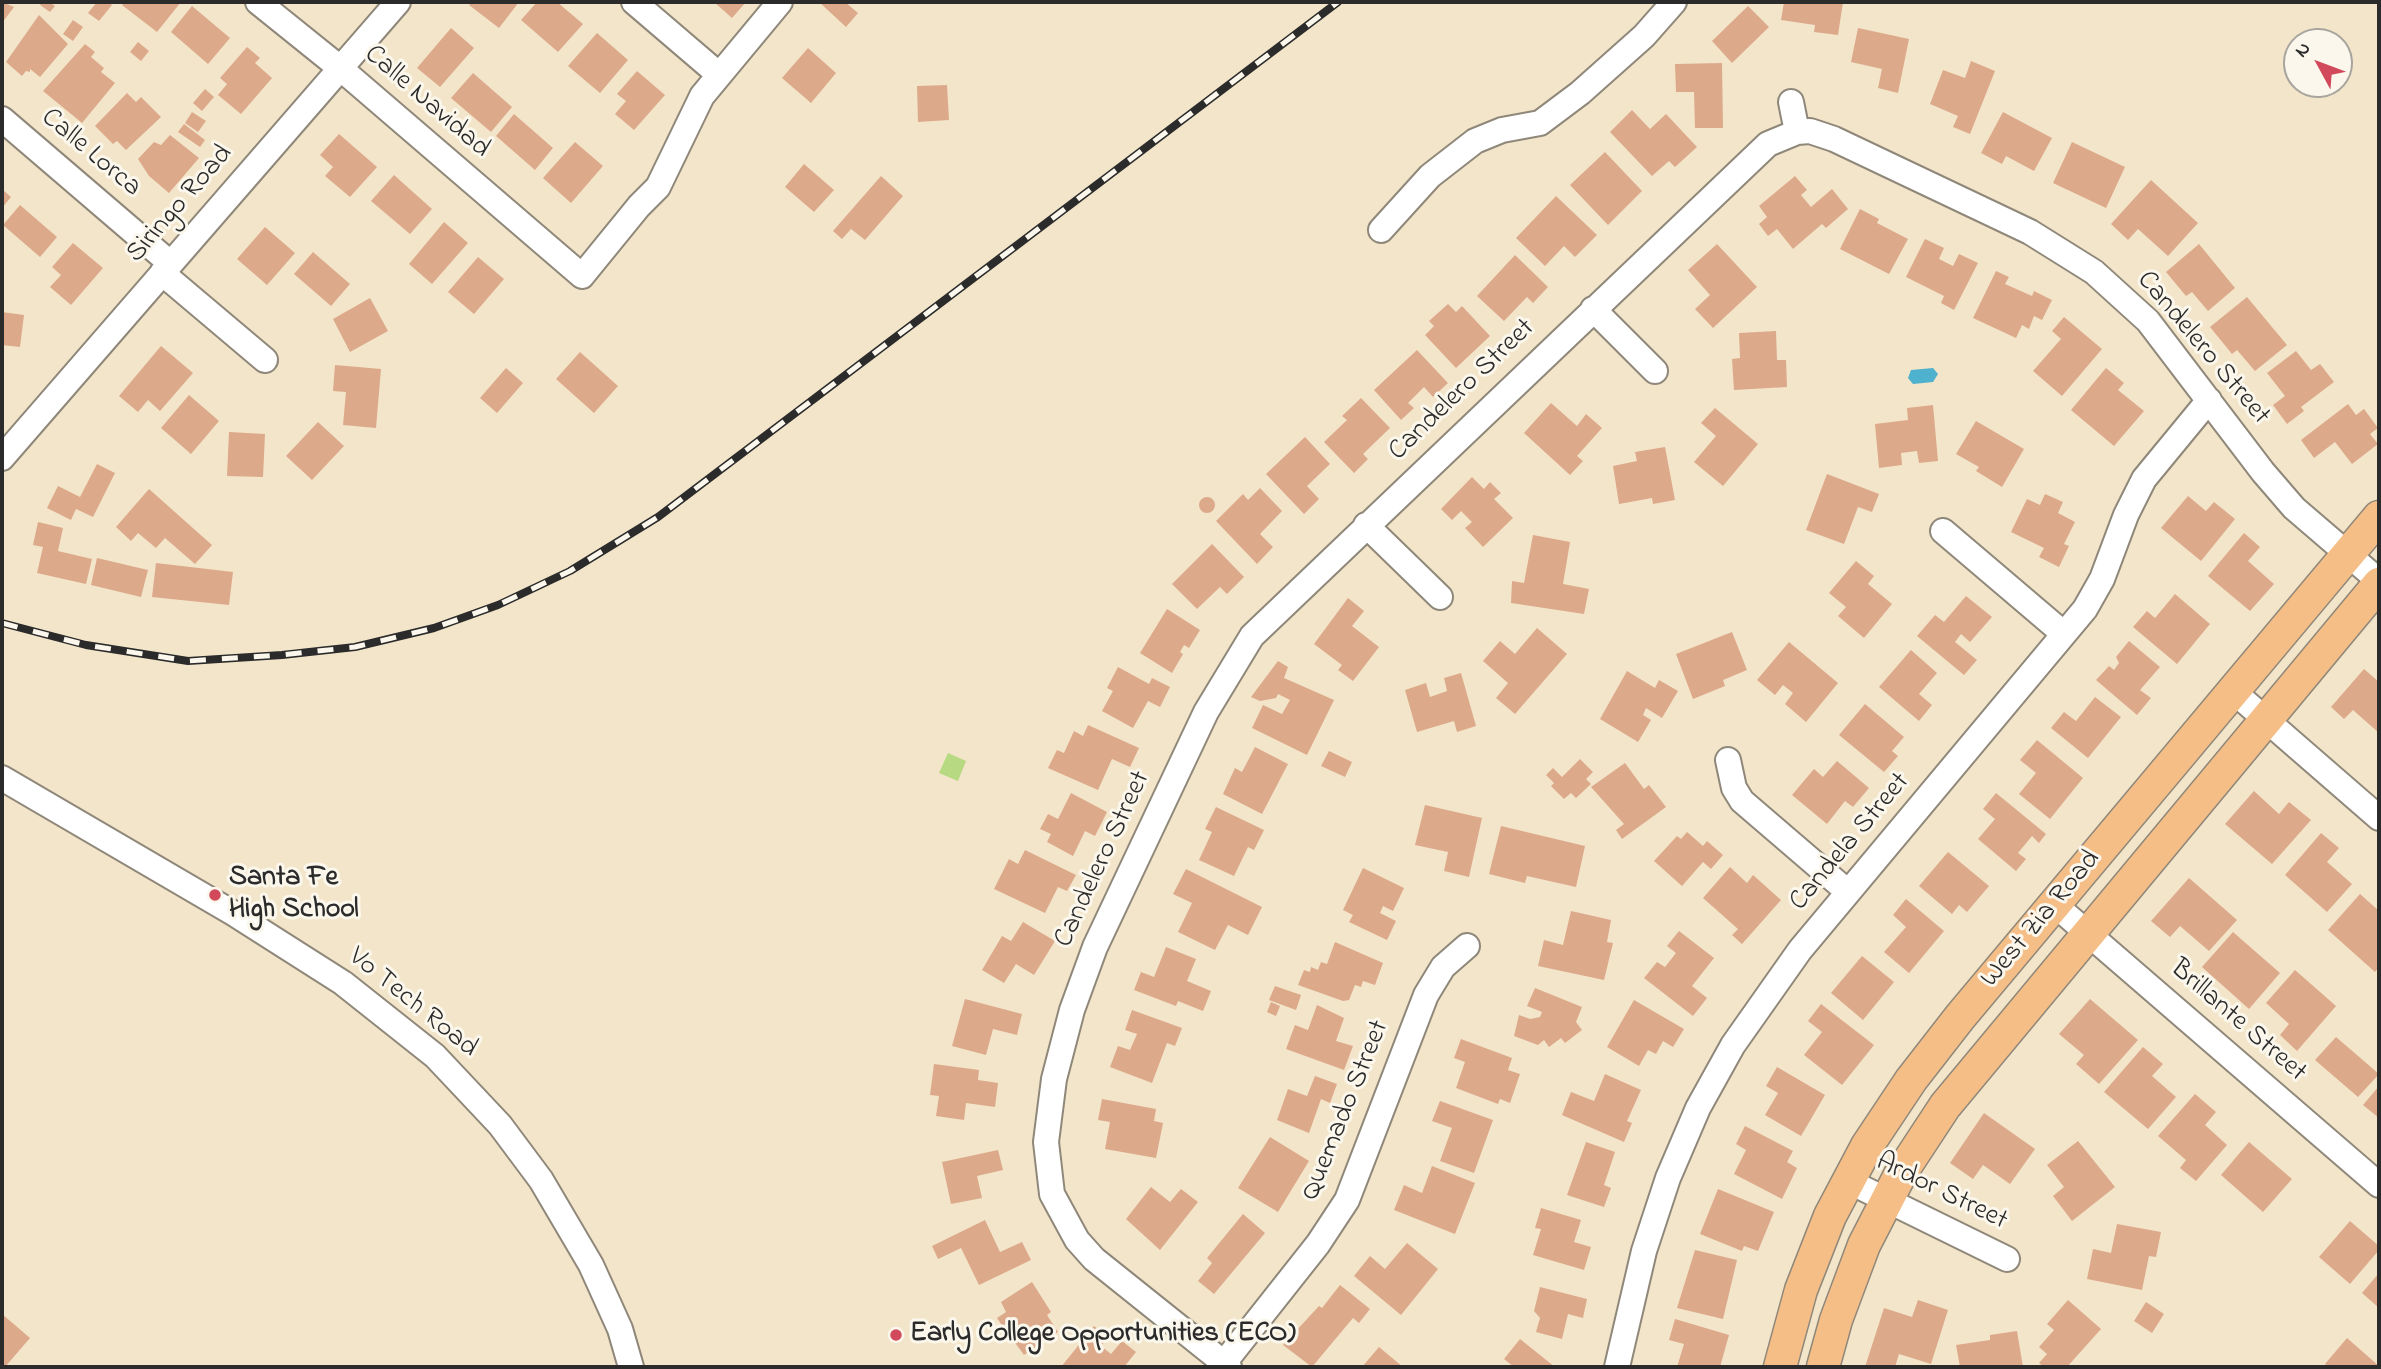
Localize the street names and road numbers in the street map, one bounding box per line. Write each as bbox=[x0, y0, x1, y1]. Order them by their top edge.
street label: Calle Navidad bbox=[356, 39, 496, 167]
street label: Calle Lorca bbox=[33, 102, 147, 206]
street label: Siringo Road bbox=[121, 139, 241, 271]
street label: Candelero Street bbox=[2128, 265, 2276, 433]
street label: Candelero Street bbox=[1383, 313, 1543, 469]
street label: Candelero Street bbox=[1048, 767, 1160, 953]
street label: Candela Street bbox=[1784, 767, 1918, 919]
street label: West Zia Road bbox=[1975, 845, 2109, 995]
street label: Vo Tech Road bbox=[340, 942, 484, 1066]
street label: Brillante Street bbox=[2162, 953, 2312, 1091]
street label: Quemado Street bbox=[1296, 1016, 1398, 1206]
street label: Ardor Street bbox=[1870, 1147, 2012, 1239]

